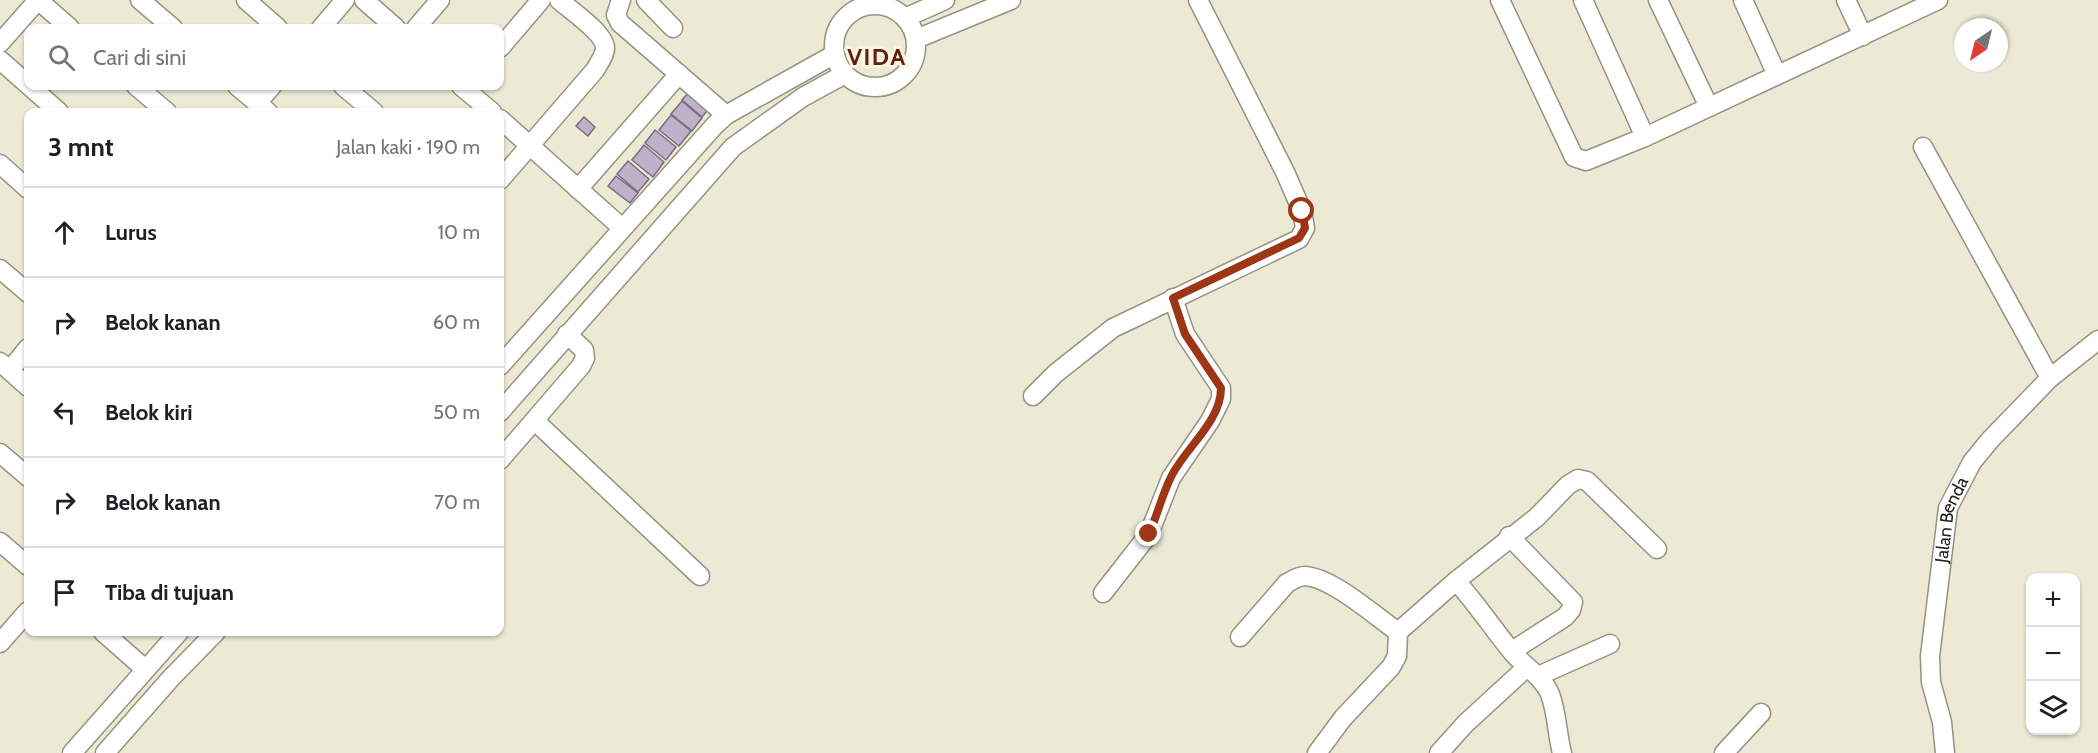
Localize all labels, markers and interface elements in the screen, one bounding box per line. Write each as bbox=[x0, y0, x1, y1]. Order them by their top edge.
north arrow bbox=[1954, 18, 2008, 72]
search box bbox=[24, 24, 504, 90]
icon: search bbox=[45, 41, 78, 74]
district label: VIDA bbox=[847, 42, 907, 71]
text: Cari di sini bbox=[93, 44, 186, 71]
text: 3 mnt bbox=[48, 131, 114, 163]
text: Jalan kaki · 190 m bbox=[336, 135, 480, 159]
route start bbox=[1288, 197, 1314, 223]
icon: ahead bbox=[48, 216, 81, 249]
text: Lurus bbox=[105, 219, 157, 246]
text: 10 m bbox=[437, 220, 480, 244]
icon: right bbox=[48, 306, 81, 339]
text: Belok kanan bbox=[105, 309, 221, 336]
text: 60 m bbox=[433, 310, 480, 334]
icon: left bbox=[48, 396, 81, 429]
text: Belok kiri bbox=[105, 399, 192, 426]
text: 50 m bbox=[433, 400, 480, 424]
street label: Jalan Benda bbox=[1930, 473, 1973, 565]
icon: right bbox=[48, 486, 81, 519]
text: Belok kanan bbox=[105, 489, 221, 516]
text: 70 m bbox=[434, 490, 480, 514]
route end bbox=[1135, 520, 1161, 546]
map controls bbox=[2026, 573, 2080, 735]
button: + bbox=[2026, 573, 2080, 627]
icon: arrive bbox=[48, 576, 81, 609]
text: Tiba di tujuan bbox=[105, 579, 234, 606]
button: − bbox=[2026, 627, 2080, 681]
button: layers bbox=[2026, 681, 2080, 735]

